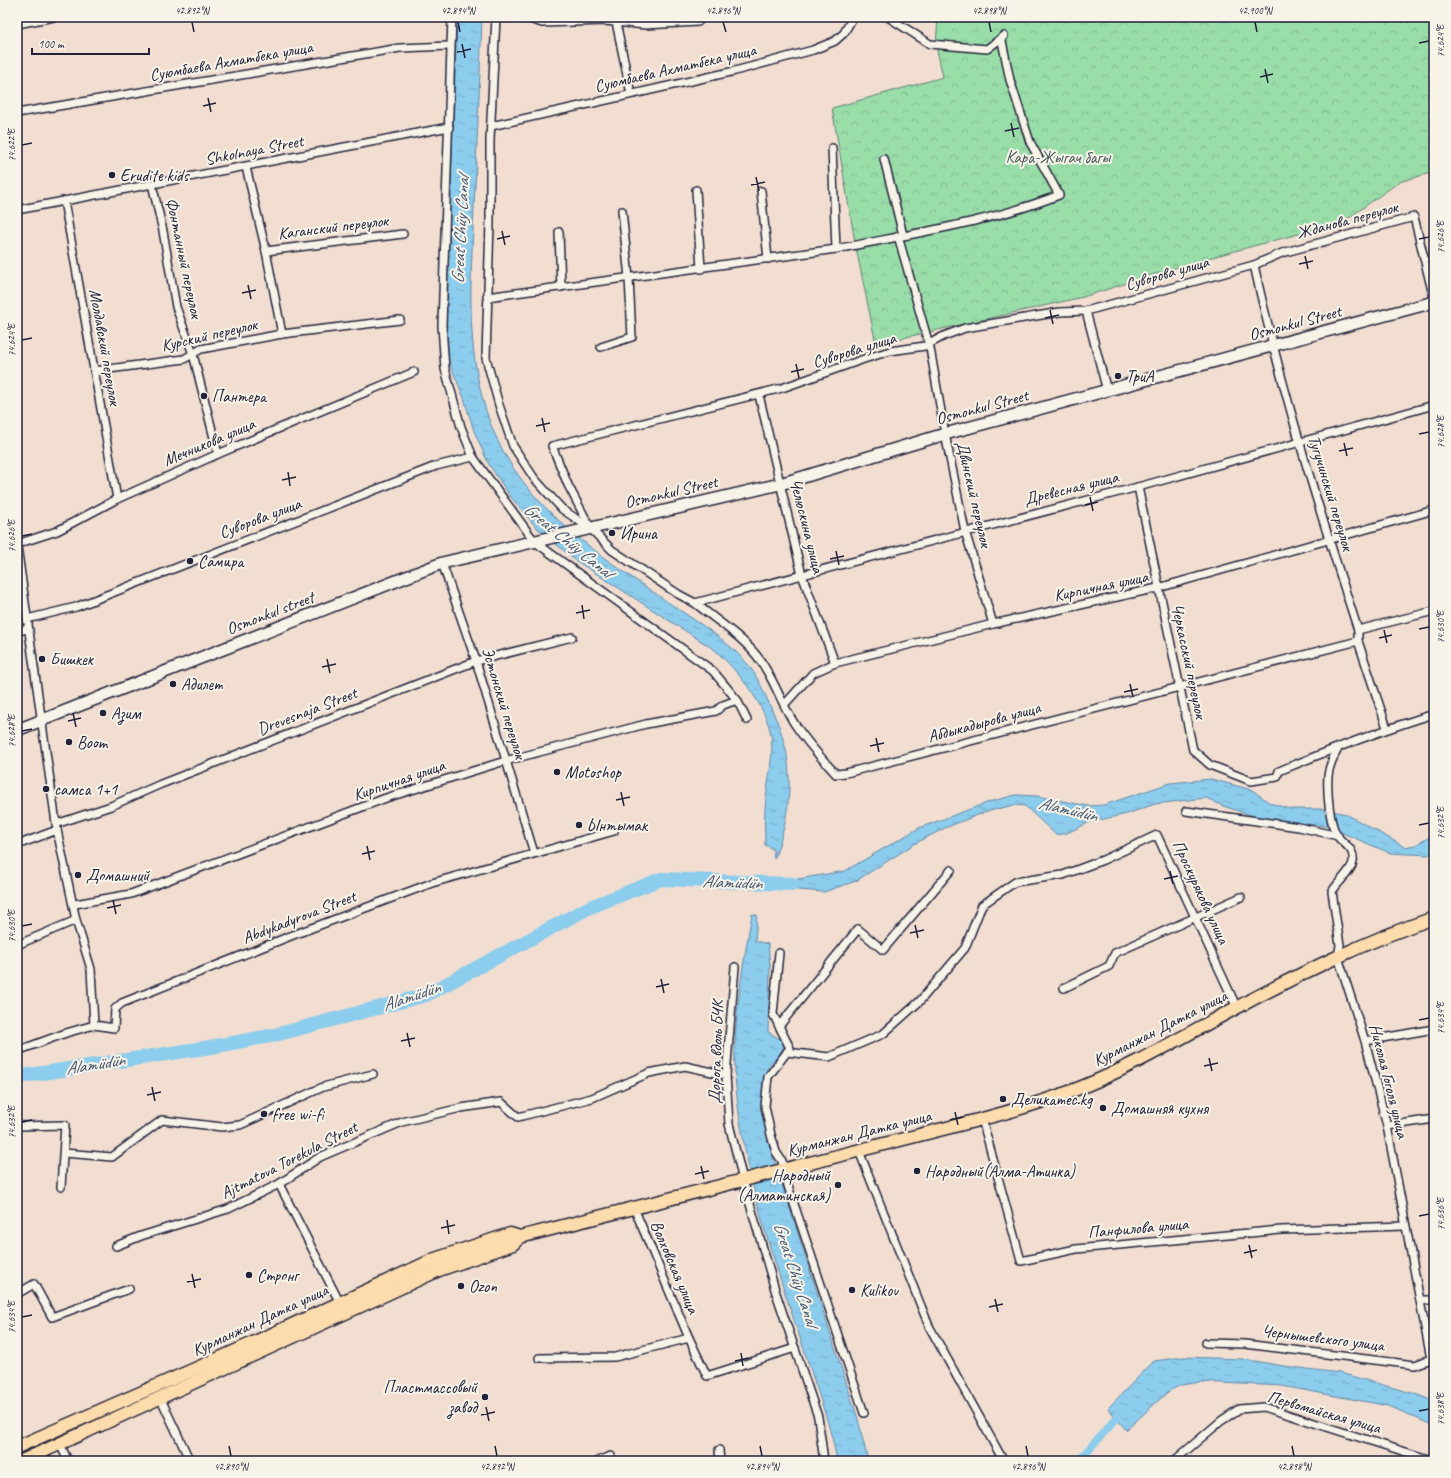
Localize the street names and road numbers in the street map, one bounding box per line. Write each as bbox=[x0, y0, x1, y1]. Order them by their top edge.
street label: Суюмбаева Ахматбека улица bbox=[148, 36, 315, 86]
street label: Суюмбаева Ахматбека улица bbox=[592, 39, 759, 97]
street label: Shkolnaya Street bbox=[203, 130, 307, 170]
street label: Фонтанный переулок bbox=[161, 196, 207, 322]
street label: Жданова переулок bbox=[1294, 196, 1401, 244]
street label: Каганский переулок bbox=[277, 210, 391, 244]
street label: Суворова улица bbox=[1123, 251, 1213, 295]
street label: Молдавский переулок bbox=[84, 287, 126, 409]
street label: Osmonkul Street bbox=[1247, 300, 1346, 345]
street label: Курский переулок bbox=[159, 313, 261, 356]
street label: Суворова улица bbox=[810, 327, 900, 373]
street label: Osmonkul Street bbox=[934, 384, 1033, 429]
street label: Мечникова улица bbox=[160, 413, 260, 471]
street label: Тугучинский переулок bbox=[1304, 433, 1359, 555]
street label: Двинский переулок bbox=[952, 439, 997, 551]
street label: Древесная улица bbox=[1022, 466, 1122, 510]
street label: Osmonkul Street bbox=[623, 471, 722, 513]
street label: Челюскина улица bbox=[785, 477, 829, 577]
street label: Суворова улица bbox=[216, 492, 305, 543]
street label: Кирпичная улица bbox=[1052, 565, 1151, 606]
street label: Osmonkul street bbox=[223, 586, 319, 639]
street label: Черкасский переулок bbox=[1167, 602, 1212, 722]
street label: Эстонский переулок bbox=[477, 645, 531, 763]
street label: Drevesnaja Street bbox=[254, 682, 362, 740]
street label: Абдыкадырова улица bbox=[925, 697, 1044, 747]
street label: Кирпичная улица bbox=[350, 754, 449, 805]
street label: Проскурякова улица bbox=[1168, 837, 1235, 948]
street label: Abdykadyrova Street bbox=[239, 885, 361, 948]
street label: Курманжан Датка улица bbox=[1089, 985, 1232, 1071]
street label: Дорога вдоль БЧК bbox=[704, 997, 728, 1104]
street label: Николая Гоголя улица bbox=[1365, 1022, 1414, 1142]
street label: Курманжан Датка улица bbox=[785, 1105, 934, 1161]
street label: Ajtmatova Torekula Street bbox=[217, 1115, 363, 1204]
street label: Панфилова улица bbox=[1087, 1213, 1191, 1243]
street label: Волховская улица bbox=[646, 1217, 705, 1318]
street label: Курманжан Датка улица bbox=[189, 1279, 332, 1361]
street label: Чернышевского улица bbox=[1261, 1320, 1387, 1356]
street label: Первомайская улица bbox=[1265, 1386, 1384, 1438]

